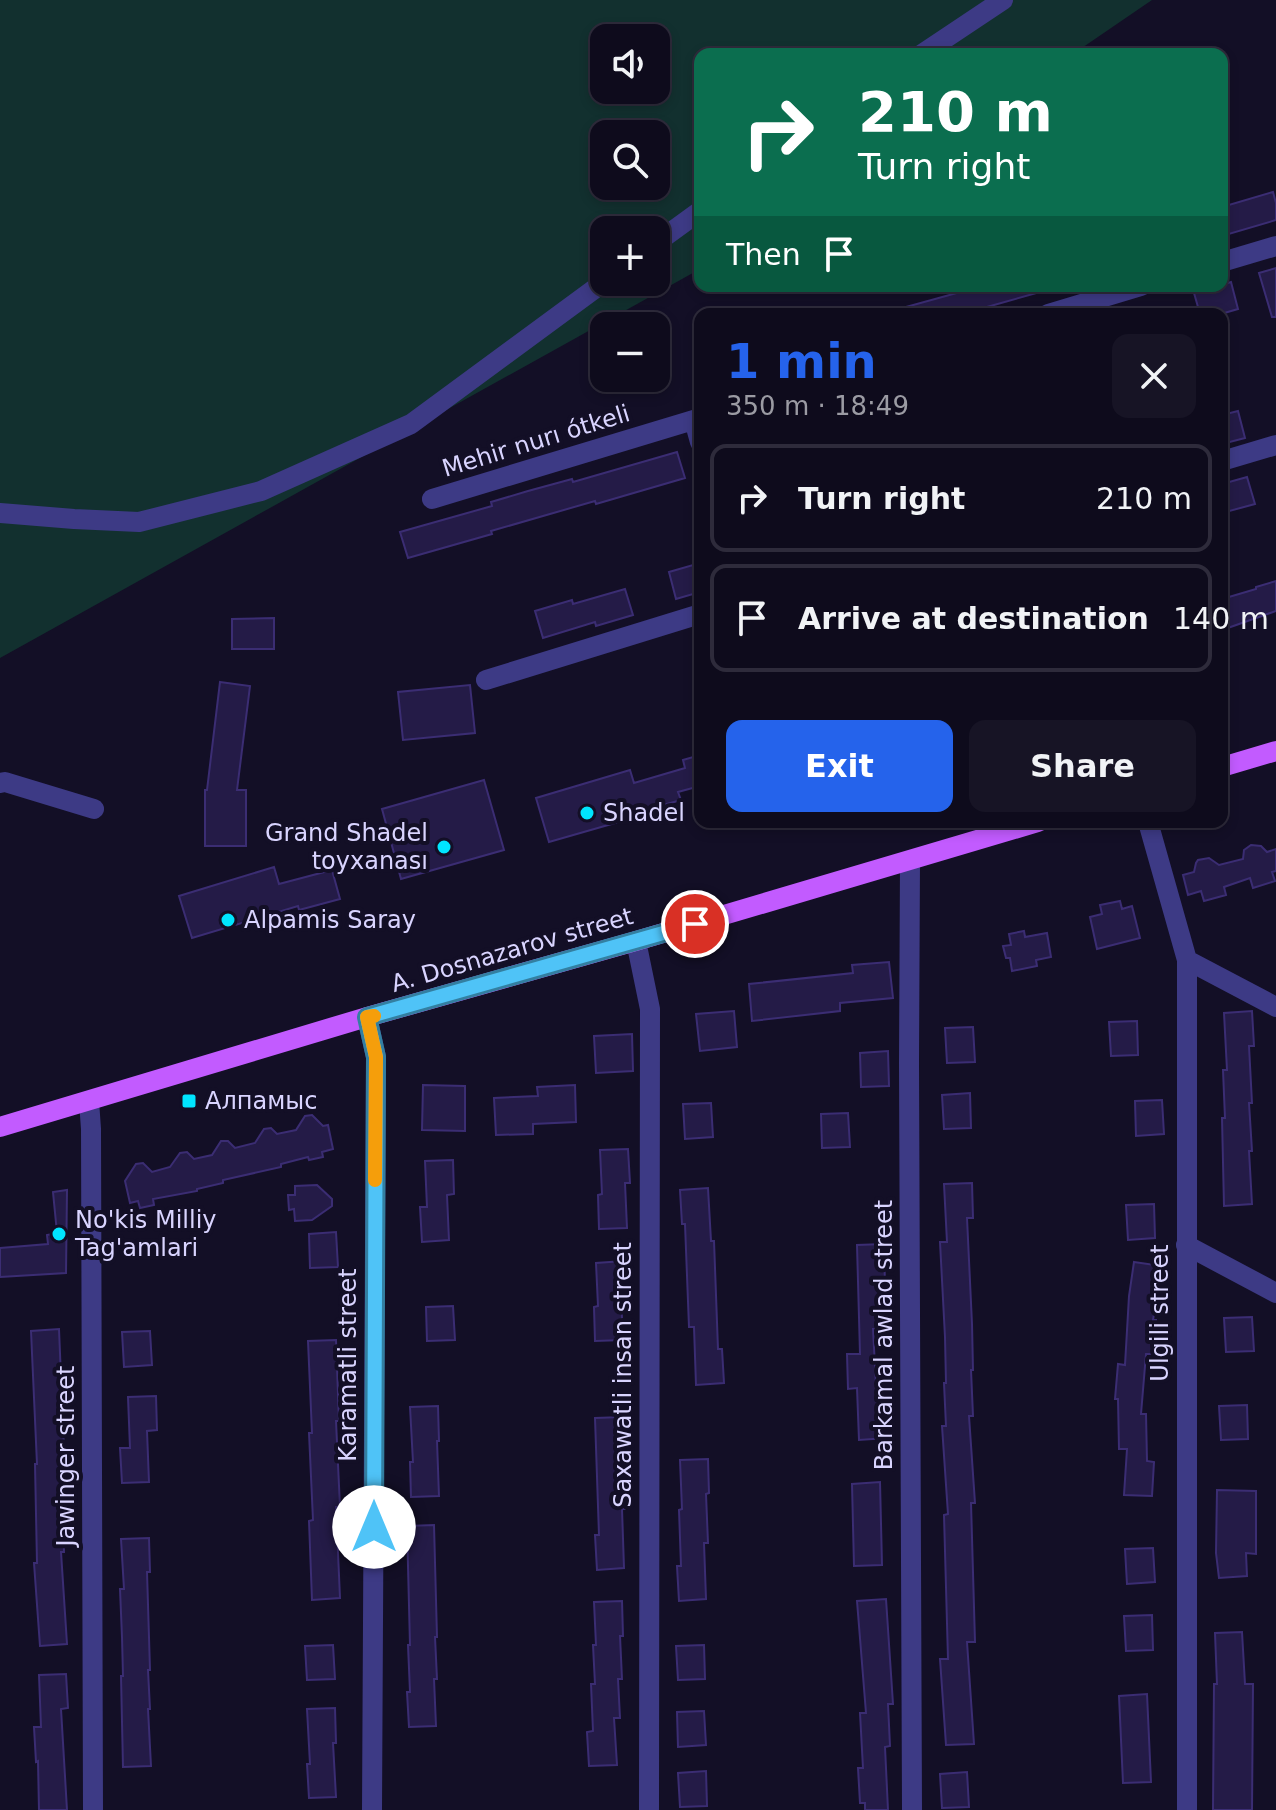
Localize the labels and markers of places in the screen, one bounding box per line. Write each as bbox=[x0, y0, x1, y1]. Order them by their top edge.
place label: Shadel bbox=[603, 799, 685, 827]
marker: Shadel bbox=[578, 804, 596, 822]
place label: Grand Shadel toyxanası bbox=[265, 819, 428, 875]
marker: Grand Shadel toyxanası bbox=[435, 838, 453, 856]
pin bbox=[661, 890, 729, 958]
place label: Alpamis Saray bbox=[244, 906, 416, 934]
marker: Alpamis Saray bbox=[219, 911, 237, 929]
place label: Алпамыс bbox=[205, 1087, 317, 1115]
marker: Алпамыс bbox=[180, 1092, 198, 1110]
place label: No'kis Milliy Tag'amlari bbox=[74, 1206, 217, 1262]
marker: No'kis Milliy Tag'amlari bbox=[50, 1225, 68, 1243]

